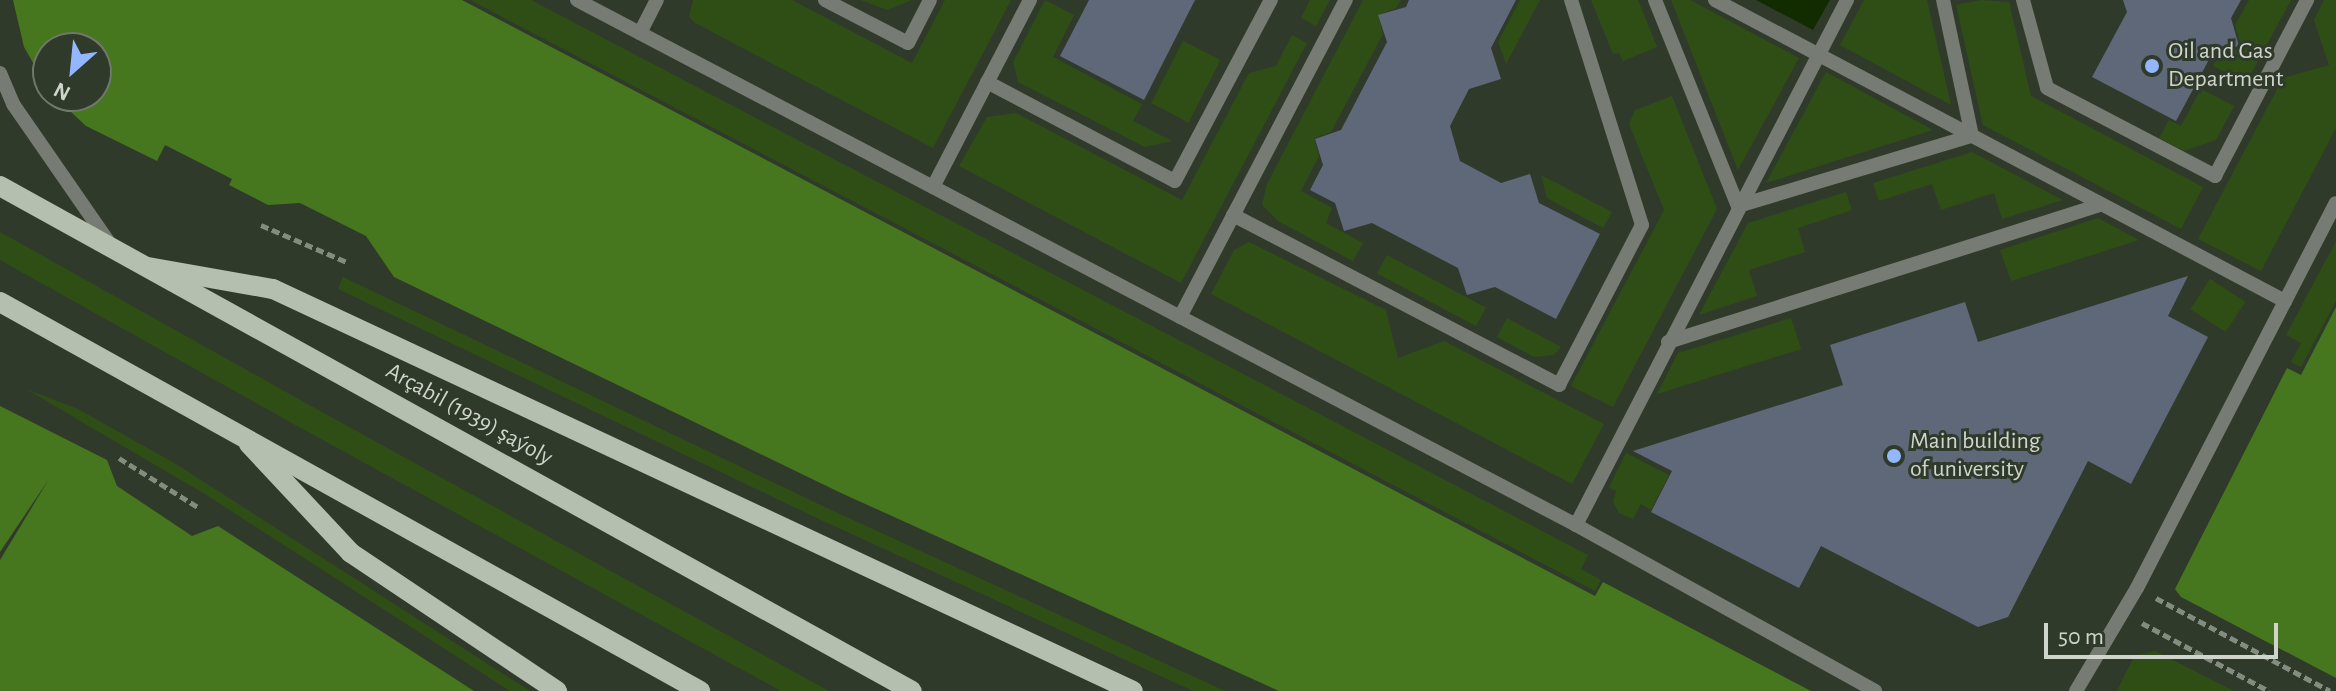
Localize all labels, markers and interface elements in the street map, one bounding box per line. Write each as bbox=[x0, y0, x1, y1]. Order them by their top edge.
north arrow bbox=[32, 32, 112, 112]
place label: Oil and Gas Department bbox=[2168, 38, 2283, 94]
marker: Oil and Gas Department bbox=[2143, 57, 2161, 75]
text: N bbox=[50, 78, 74, 105]
street label: Arçabil (1939) şaýoly bbox=[381, 357, 557, 473]
place label: Main building of university bbox=[1910, 428, 2041, 484]
marker: Main building of university bbox=[1885, 447, 1903, 465]
scale bar bbox=[2048, 607, 2282, 657]
text: 50 m bbox=[2058, 625, 2104, 649]

